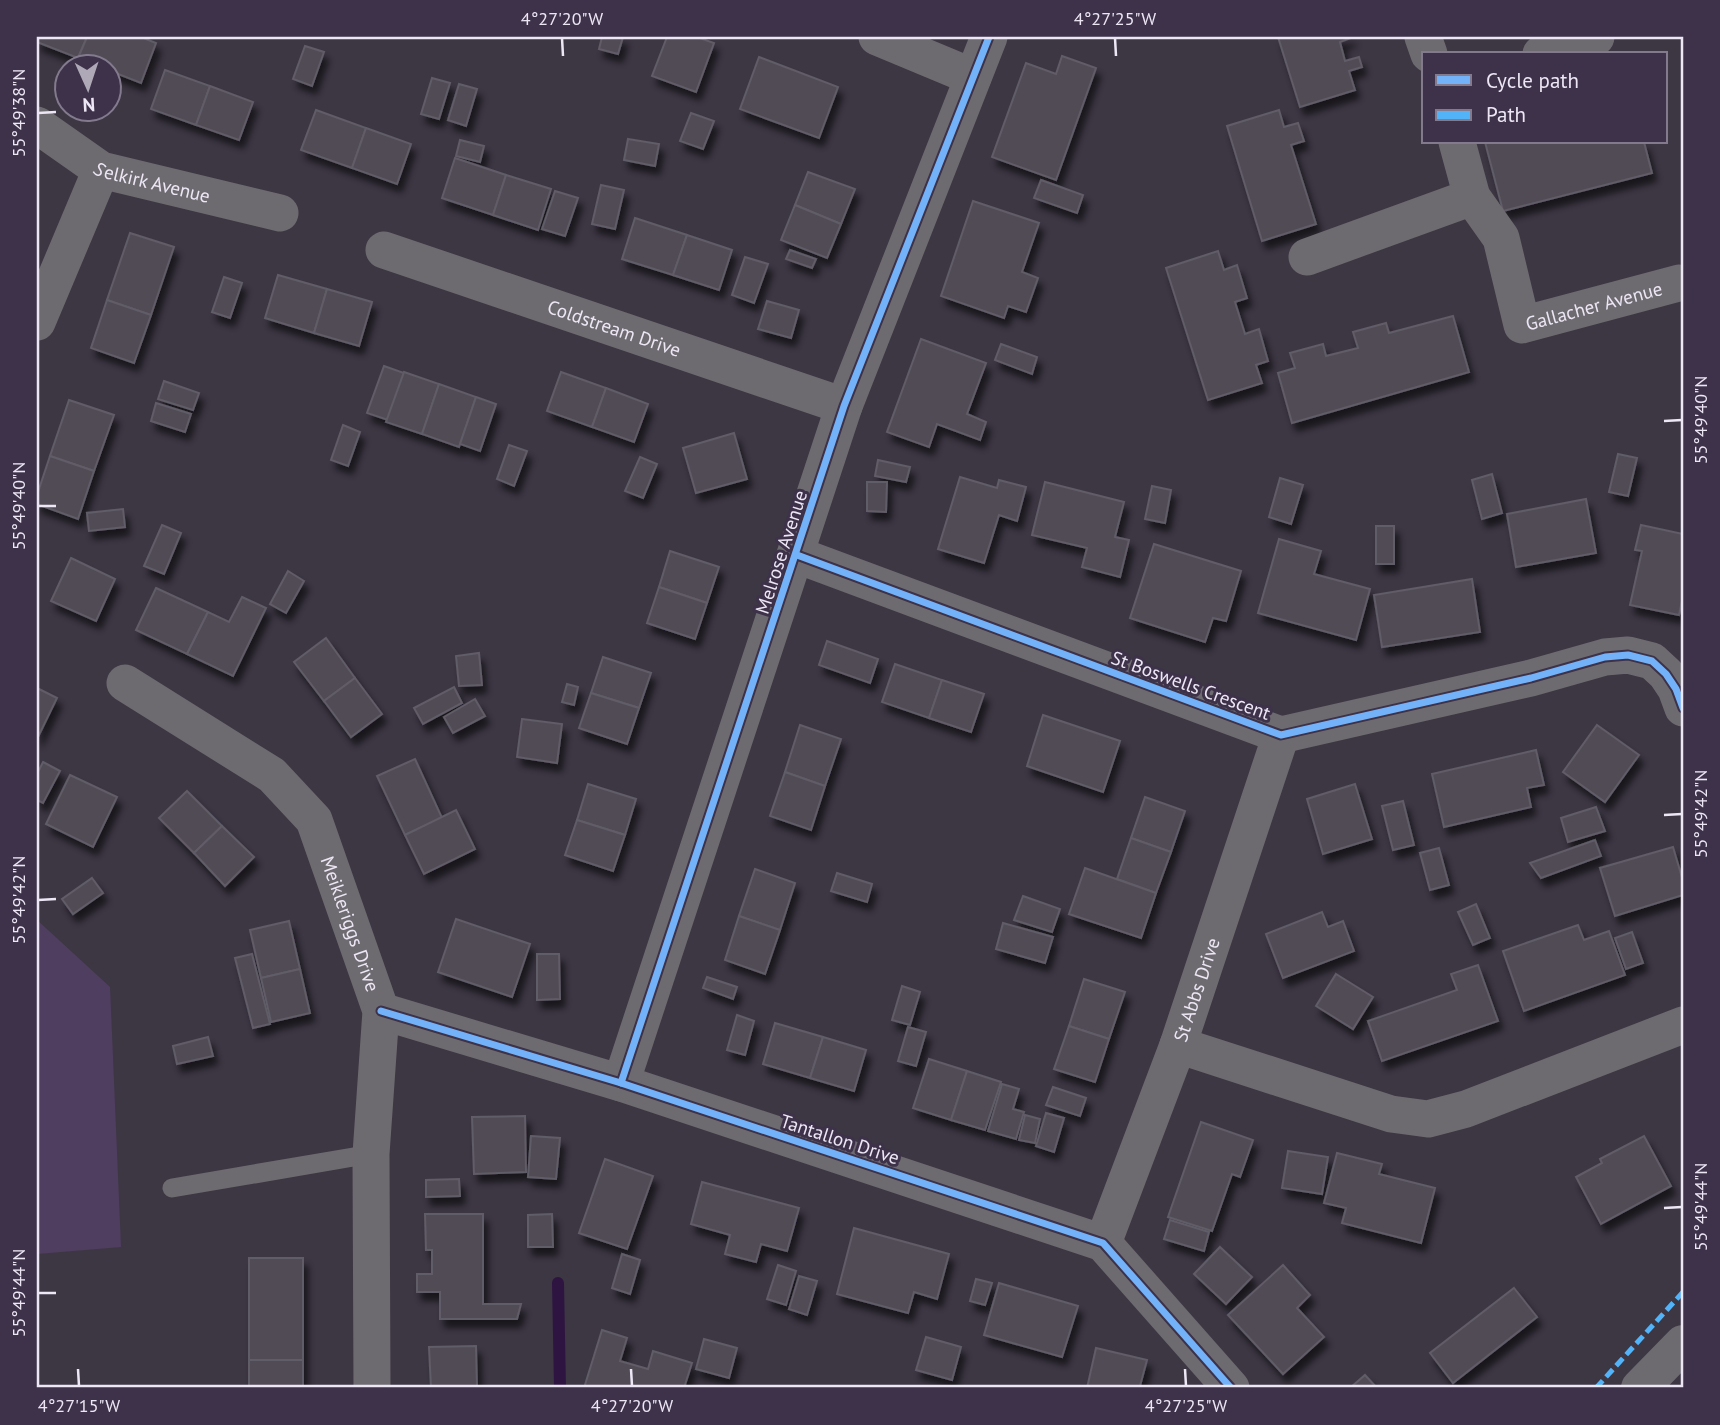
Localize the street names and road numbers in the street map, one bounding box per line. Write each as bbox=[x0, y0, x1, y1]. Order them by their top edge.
street label: Selkirk Avenue bbox=[89, 156, 213, 208]
street label: Gallacher Avenue bbox=[1523, 276, 1665, 336]
street label: Coldstream Drive bbox=[544, 294, 684, 362]
street label: Melrose Avenue bbox=[750, 487, 812, 617]
street label: St Boswells Crescent bbox=[1108, 645, 1274, 725]
street label: Meikleriggs Drive bbox=[316, 853, 385, 995]
street label: St Abbs Drive bbox=[1168, 935, 1225, 1045]
street label: Tantallon Drive bbox=[778, 1108, 902, 1170]

